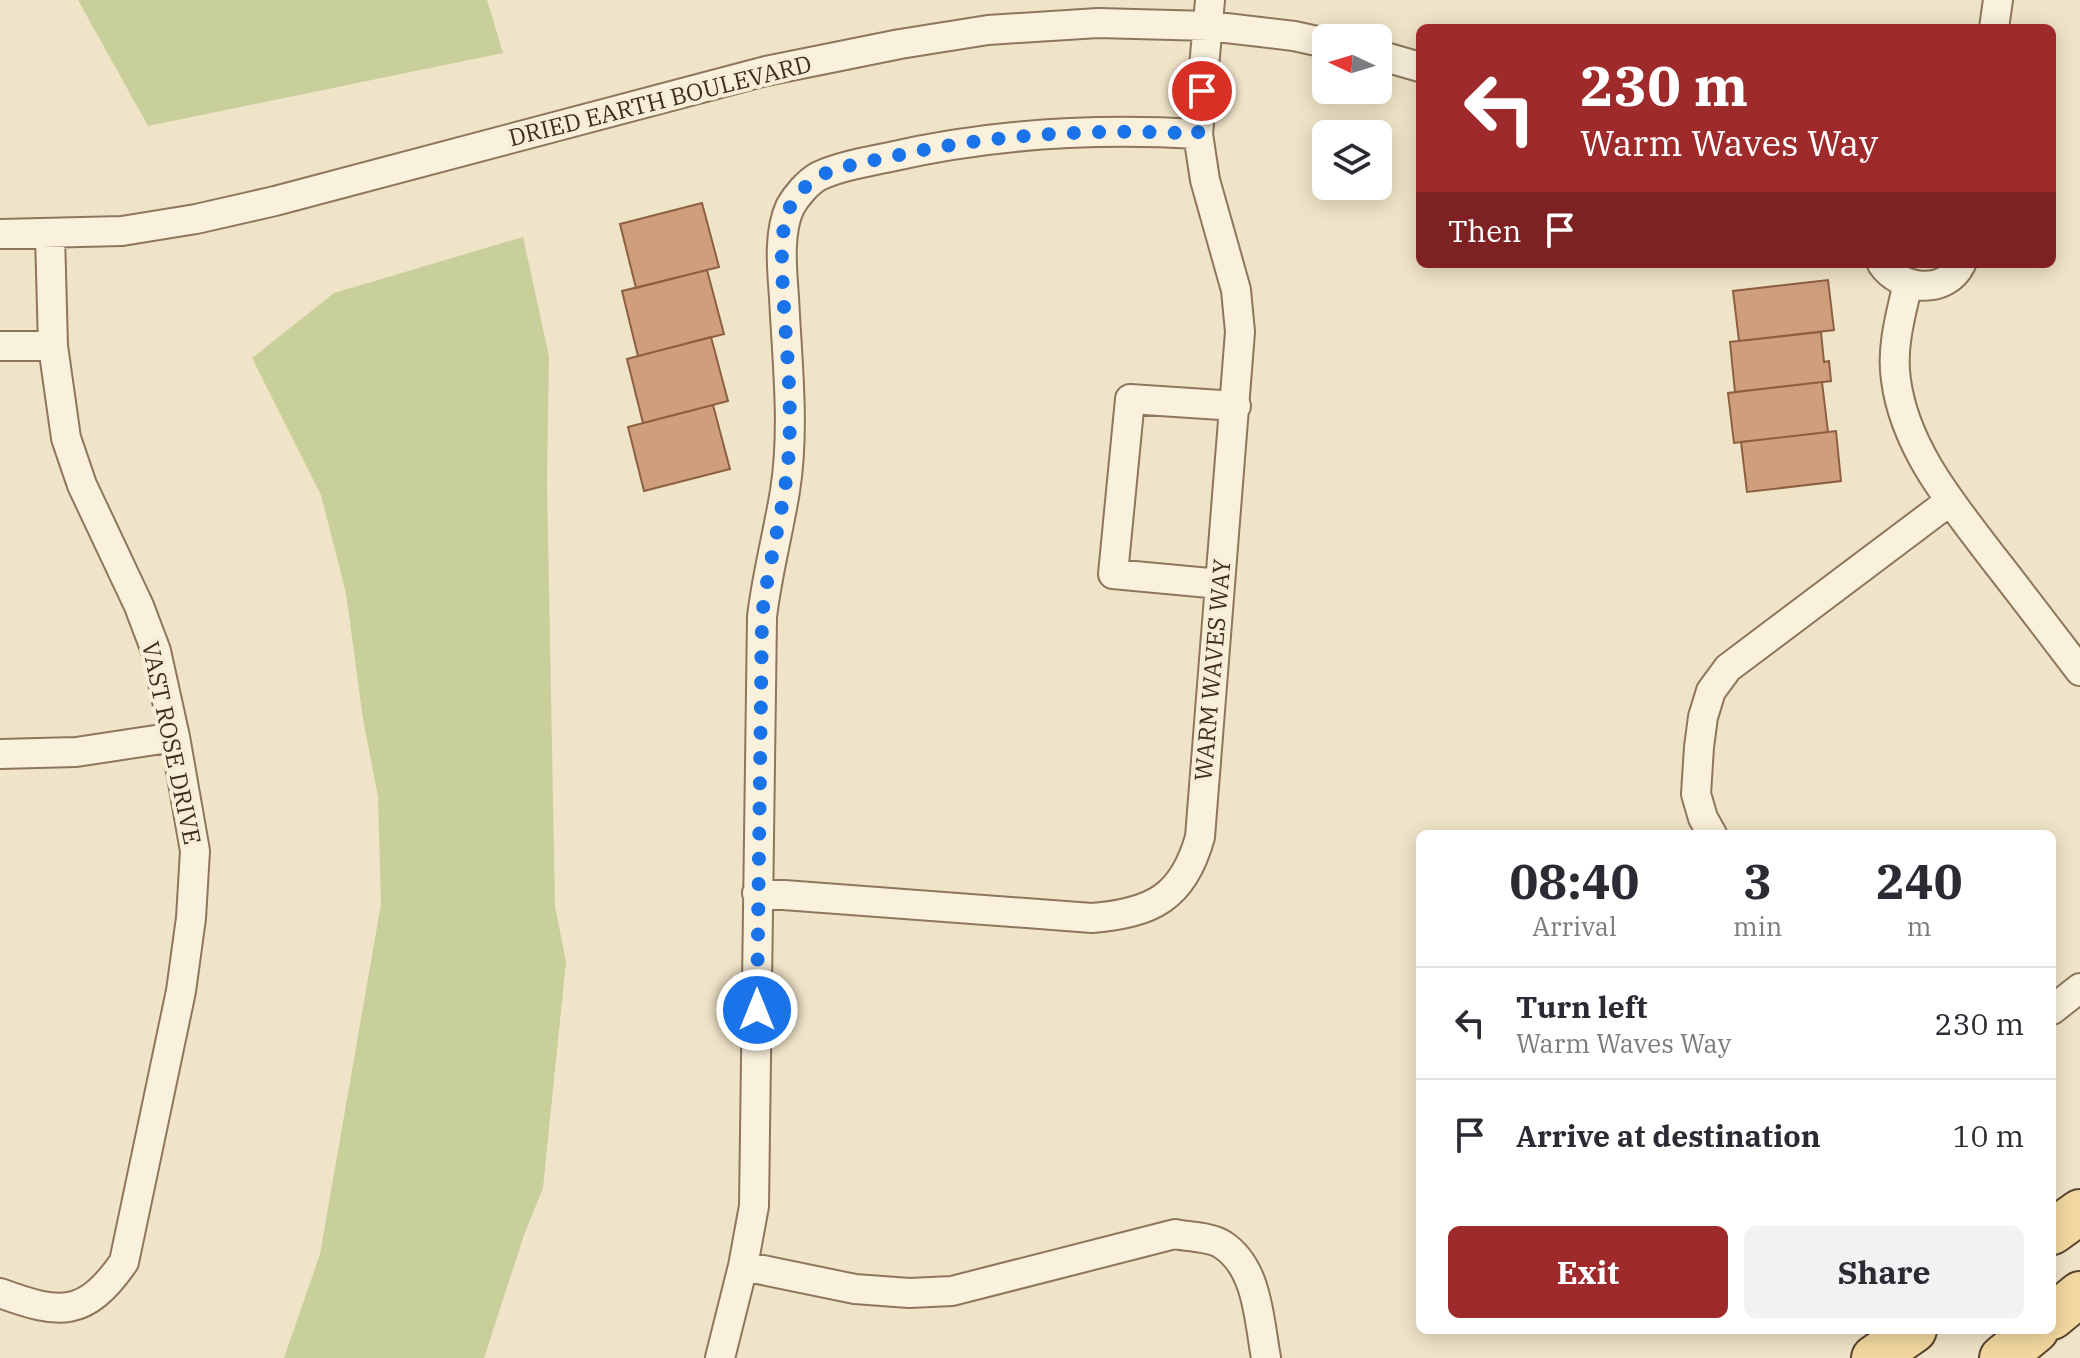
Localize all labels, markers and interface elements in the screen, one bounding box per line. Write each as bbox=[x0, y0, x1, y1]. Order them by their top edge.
north arrow bbox=[1312, 24, 1392, 104]
map controls bbox=[1312, 24, 1392, 200]
street label: DRIED EARTH BOULEVARD bbox=[505, 47, 815, 153]
text: 230 m bbox=[1580, 49, 1748, 121]
icon: left bbox=[1448, 56, 1552, 160]
pin bbox=[1168, 57, 1236, 125]
icon: arrive bbox=[1180, 69, 1224, 113]
text: Warm Waves Way bbox=[1580, 119, 1878, 166]
button: layers bbox=[1312, 120, 1392, 200]
icon: arrive bbox=[1538, 208, 1582, 252]
text: Then bbox=[1448, 211, 1522, 250]
street label: WARM WAVES WAY bbox=[1186, 557, 1238, 782]
street label: VAST ROSE DRIVE bbox=[135, 638, 209, 847]
text: 08:40 bbox=[1510, 850, 1639, 912]
text: 3 bbox=[1743, 850, 1772, 912]
text: 240 bbox=[1876, 850, 1962, 912]
text: Arrival bbox=[1532, 909, 1617, 943]
text: min bbox=[1733, 909, 1782, 943]
text: m bbox=[1907, 909, 1932, 943]
position arrow bbox=[715, 968, 799, 1052]
text: Turn left bbox=[1516, 987, 1648, 1026]
icon: left bbox=[1448, 1001, 1492, 1045]
text: 230 m bbox=[1934, 1004, 2024, 1043]
text: Warm Waves Way bbox=[1516, 1026, 1731, 1060]
icon: arrive bbox=[1448, 1113, 1492, 1157]
text: Arrive at destination bbox=[1516, 1116, 1821, 1155]
text: 10 m bbox=[1952, 1116, 2024, 1155]
button: Exit bbox=[1448, 1226, 1728, 1318]
button: Share bbox=[1744, 1226, 2024, 1318]

